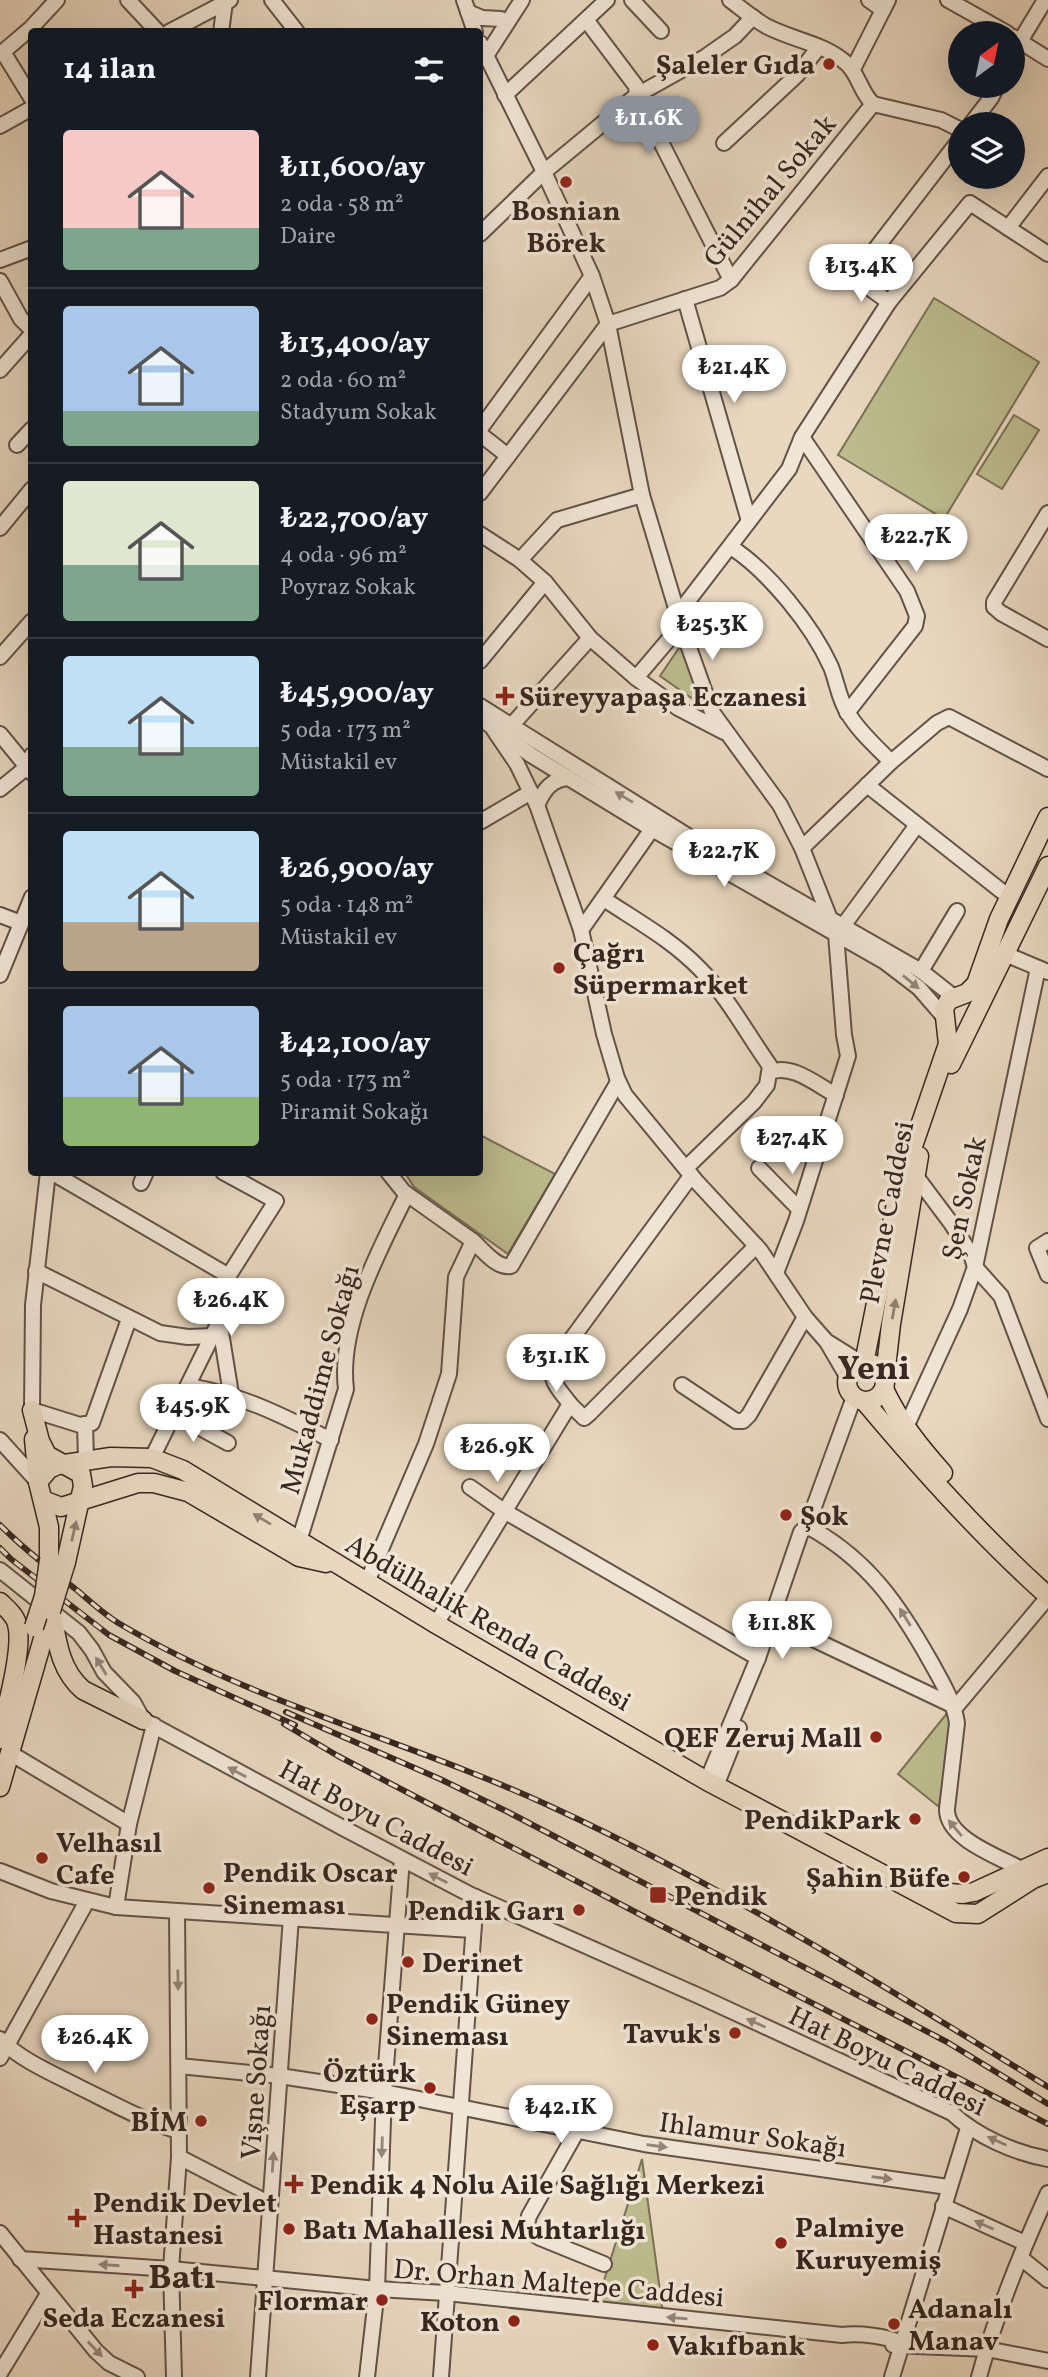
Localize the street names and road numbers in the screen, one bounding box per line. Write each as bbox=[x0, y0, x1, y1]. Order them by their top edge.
street label: Gülnihal Sokak bbox=[695, 107, 847, 277]
street label: Plevne Caddesi bbox=[852, 1118, 925, 1307]
street label: Şen Sokak bbox=[933, 1133, 998, 1264]
street label: Mukaddime Sokağı bbox=[272, 1261, 371, 1499]
street label: Abdülhalik Renda Caddesi bbox=[337, 1526, 638, 1722]
street label: Hat Boyu Caddesi bbox=[271, 1751, 480, 1887]
street label: Hat Boyu Caddesi bbox=[781, 1997, 993, 2127]
street label: Vişne Sokağı bbox=[233, 2003, 282, 2161]
street label: Ihlamur Sokağı bbox=[656, 2104, 849, 2169]
street label: Dr. Orhan Maltepe Caddesi bbox=[392, 2251, 726, 2318]

